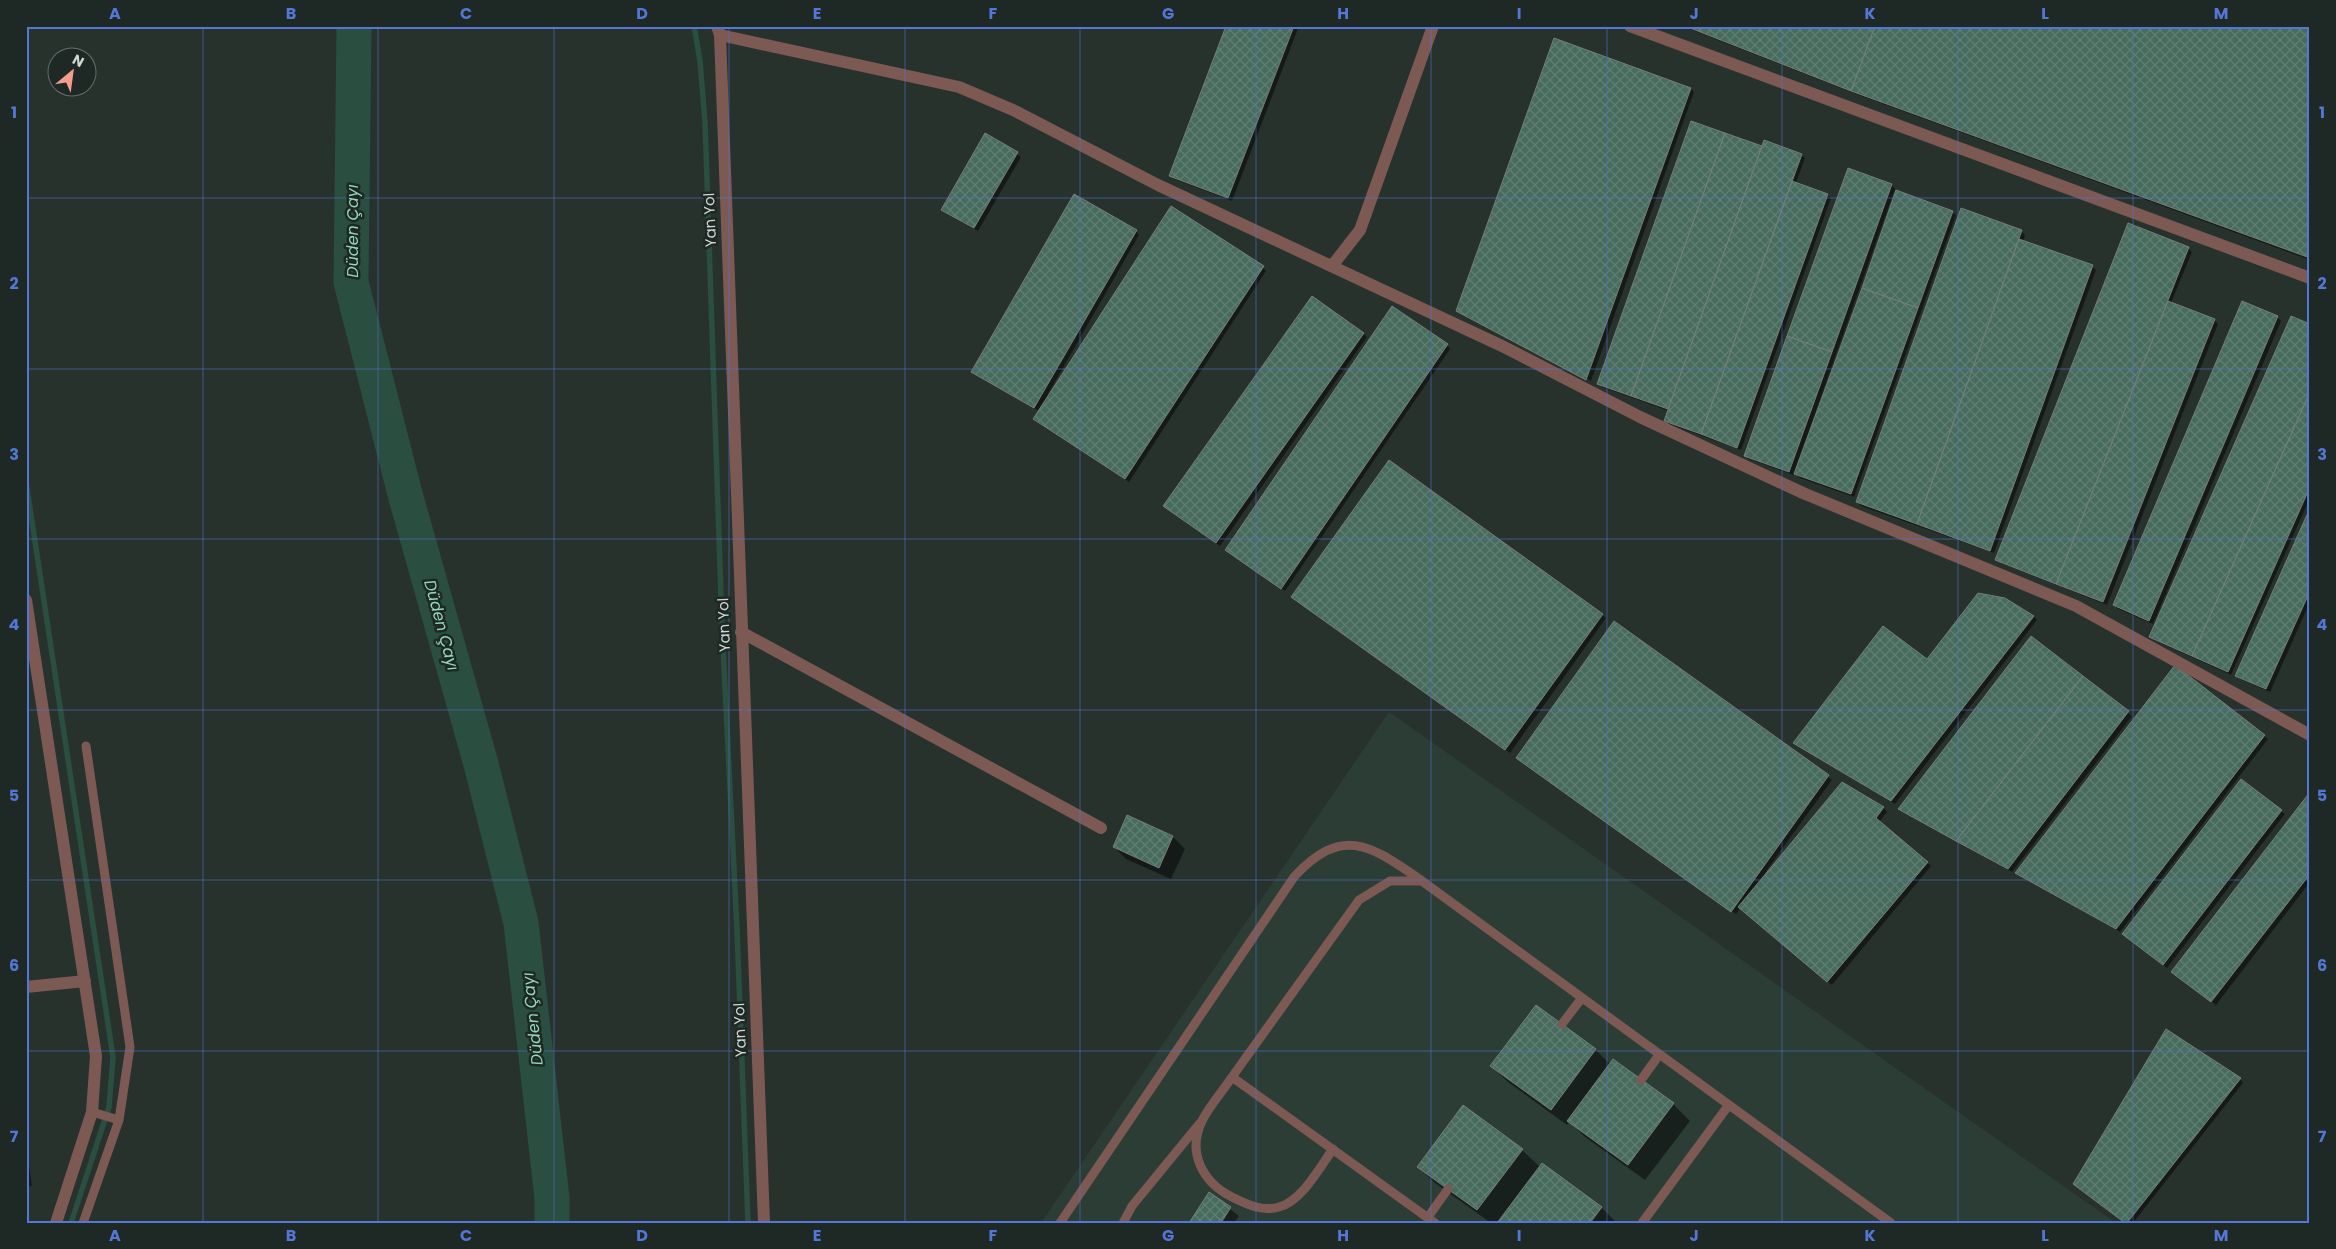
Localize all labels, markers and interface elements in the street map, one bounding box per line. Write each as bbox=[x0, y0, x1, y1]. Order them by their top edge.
text: A bbox=[109, 2, 121, 25]
text: B bbox=[286, 2, 296, 25]
text: C bbox=[460, 2, 472, 25]
text: D bbox=[636, 2, 648, 25]
text: E bbox=[813, 2, 821, 25]
text: F bbox=[989, 2, 998, 25]
text: G bbox=[1162, 2, 1174, 25]
text: H bbox=[1337, 2, 1349, 25]
text: I bbox=[1517, 2, 1521, 25]
text: J bbox=[1689, 2, 1699, 25]
text: K bbox=[1864, 2, 1876, 25]
text: L bbox=[2041, 2, 2049, 25]
text: M bbox=[2214, 2, 2228, 25]
north arrow bbox=[48, 48, 98, 98]
text: N bbox=[69, 49, 88, 72]
text: 1 bbox=[11, 101, 17, 124]
text: 1 bbox=[2319, 101, 2325, 124]
water label: Düden Çayı bbox=[341, 184, 364, 278]
street label: Yan Yol bbox=[698, 192, 721, 248]
text: 2 bbox=[9, 272, 19, 295]
text: 2 bbox=[2317, 272, 2327, 295]
text: 3 bbox=[9, 443, 19, 466]
text: 3 bbox=[2317, 443, 2327, 466]
water label: Düden Çayı bbox=[418, 577, 465, 673]
street label: Yan Yol bbox=[712, 597, 735, 653]
text: 4 bbox=[9, 613, 20, 636]
text: 4 bbox=[2317, 613, 2328, 636]
text: 5 bbox=[9, 784, 19, 807]
text: 5 bbox=[2317, 784, 2327, 807]
text: 6 bbox=[9, 954, 19, 977]
text: 6 bbox=[2317, 954, 2327, 977]
water label: Düden Çayı bbox=[516, 971, 549, 1067]
street label: Yan Yol bbox=[728, 1002, 751, 1058]
text: 7 bbox=[10, 1125, 19, 1148]
text: 7 bbox=[2318, 1125, 2327, 1148]
text: A bbox=[109, 1224, 121, 1247]
text: B bbox=[286, 1224, 296, 1247]
text: C bbox=[460, 1224, 472, 1247]
text: D bbox=[636, 1224, 648, 1247]
text: E bbox=[813, 1224, 821, 1247]
text: F bbox=[989, 1224, 998, 1247]
text: G bbox=[1162, 1224, 1174, 1247]
text: H bbox=[1337, 1224, 1349, 1247]
text: I bbox=[1517, 1224, 1521, 1247]
text: J bbox=[1689, 1224, 1699, 1247]
text: K bbox=[1864, 1224, 1876, 1247]
text: L bbox=[2041, 1224, 2049, 1247]
text: M bbox=[2214, 1224, 2228, 1247]

